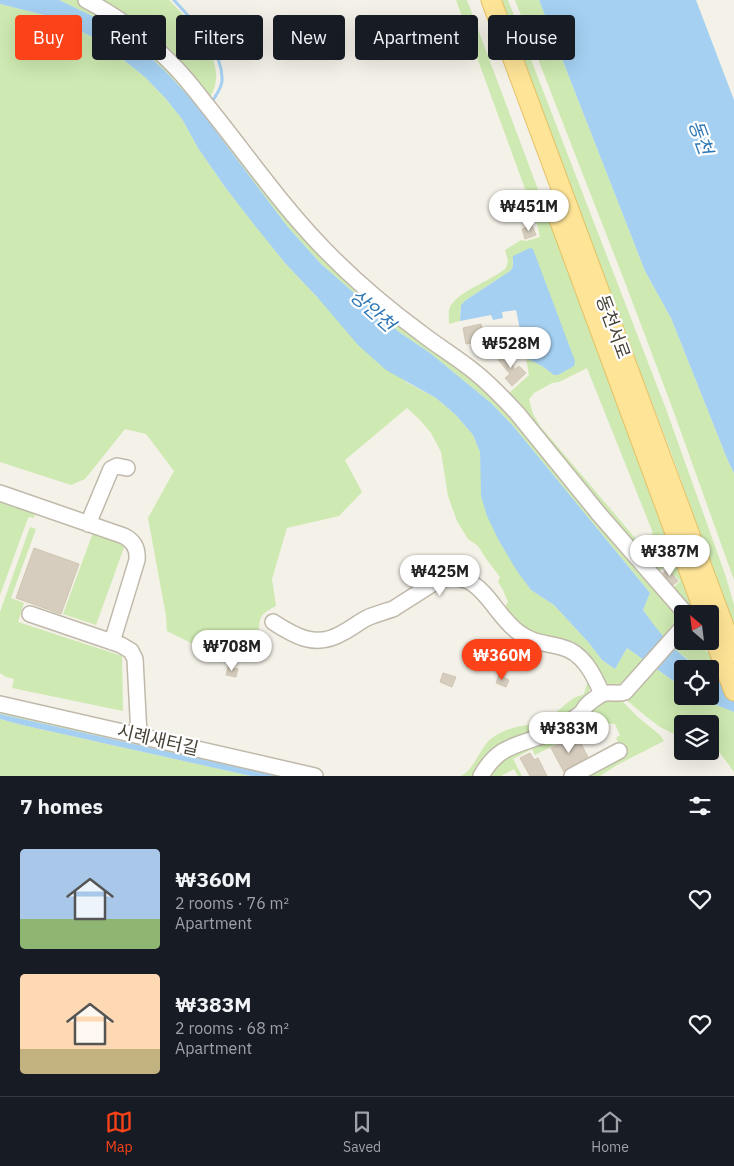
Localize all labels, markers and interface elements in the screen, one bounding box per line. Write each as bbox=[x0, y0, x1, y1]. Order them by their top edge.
chip: Buy bbox=[15, 15, 82, 60]
chip: Rent bbox=[92, 15, 166, 60]
chip: Filters bbox=[176, 15, 263, 60]
chip: New bbox=[273, 15, 345, 60]
chip: Apartment bbox=[355, 15, 478, 60]
chip: House bbox=[488, 15, 575, 60]
water label: 동천 bbox=[684, 116, 719, 159]
pin: ₩451M bbox=[494, 190, 564, 232]
text: ₩451M bbox=[500, 196, 558, 216]
water label: 상안천 bbox=[345, 284, 402, 337]
street label: 동천서로 bbox=[591, 292, 636, 362]
pin: ₩528M bbox=[476, 326, 546, 369]
text: ₩528M bbox=[482, 333, 540, 353]
pin: ₩387M bbox=[635, 534, 705, 577]
text: ₩387M bbox=[641, 541, 699, 561]
pin: ₩425M bbox=[405, 554, 475, 597]
text: ₩425M bbox=[411, 561, 469, 581]
north arrow bbox=[674, 605, 719, 650]
map controls bbox=[674, 605, 719, 760]
pin: ₩708M bbox=[197, 630, 267, 672]
text: ₩708M bbox=[203, 636, 261, 656]
pin: ₩360M bbox=[467, 638, 537, 681]
text: ₩360M bbox=[473, 645, 531, 665]
button: locate bbox=[674, 660, 719, 705]
pin: ₩383M bbox=[534, 712, 604, 754]
button: layers bbox=[674, 715, 719, 760]
text: ₩383M bbox=[540, 718, 598, 738]
street label: 시례새터길 bbox=[115, 719, 201, 760]
text: 7 homes bbox=[20, 792, 103, 820]
icon: filters bbox=[686, 792, 714, 820]
text: ₩360M bbox=[175, 865, 251, 893]
icon: home bbox=[60, 869, 120, 929]
icon: heart bbox=[686, 885, 714, 913]
text: 2 rooms · 76 m² bbox=[175, 893, 289, 913]
text: Apartment bbox=[175, 913, 252, 933]
text: ₩383M bbox=[175, 990, 251, 1018]
icon: home bbox=[60, 994, 120, 1054]
icon: heart bbox=[686, 1010, 714, 1038]
text: 2 rooms · 68 m² bbox=[175, 1018, 289, 1038]
text: Apartment bbox=[175, 1038, 252, 1058]
tab: Map bbox=[105, 1108, 133, 1156]
tab: Saved bbox=[343, 1108, 381, 1156]
tab: Home bbox=[591, 1108, 629, 1156]

